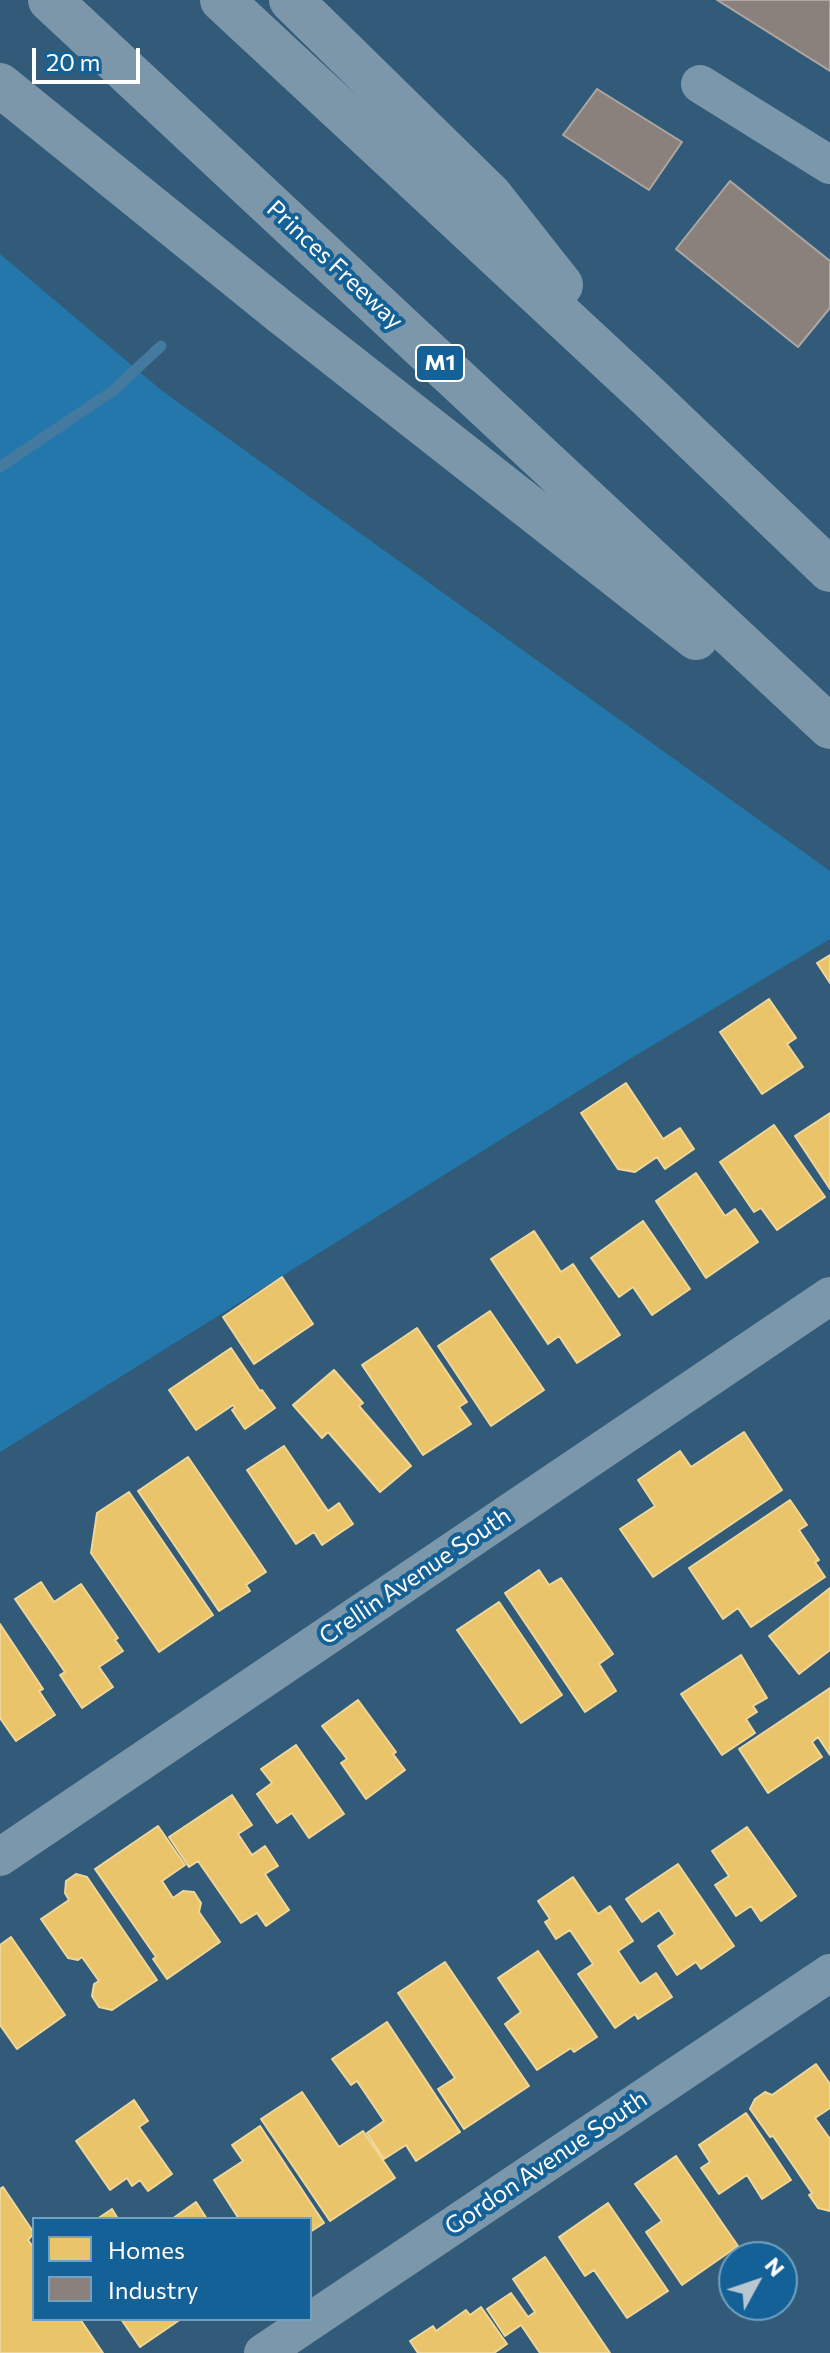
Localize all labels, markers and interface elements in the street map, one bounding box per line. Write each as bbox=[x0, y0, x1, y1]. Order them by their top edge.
scale bar bbox=[36, 32, 144, 82]
text: 20 m bbox=[46, 47, 100, 76]
street label: Princes Freeway bbox=[261, 194, 409, 336]
road number: M1 bbox=[416, 345, 464, 381]
street label: Crellin Avenue South bbox=[314, 1501, 516, 1651]
street label: Gordon Avenue South bbox=[439, 2085, 653, 2241]
legend bbox=[32, 2217, 312, 2321]
text: Homes bbox=[108, 2235, 185, 2264]
north arrow bbox=[718, 2241, 798, 2321]
text: N bbox=[760, 2252, 791, 2282]
text: Industry bbox=[108, 2275, 198, 2304]

